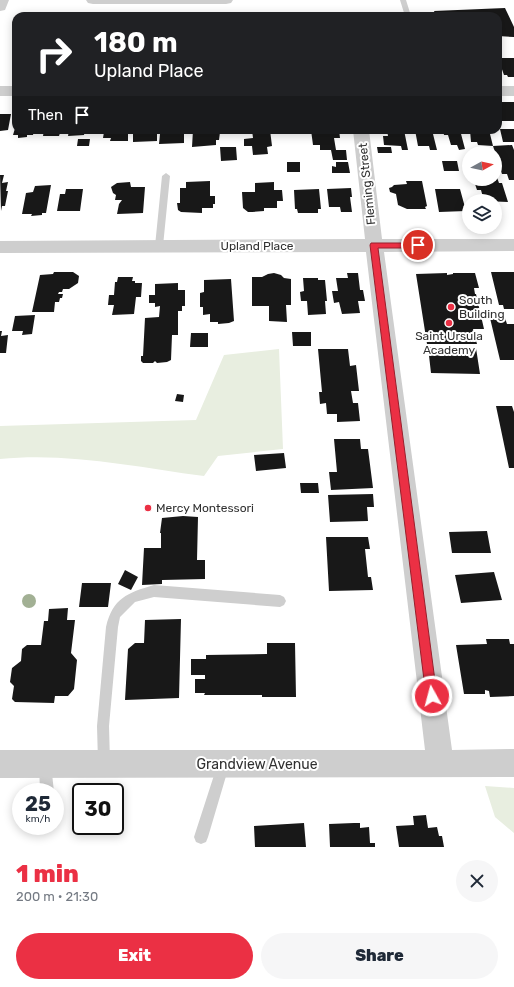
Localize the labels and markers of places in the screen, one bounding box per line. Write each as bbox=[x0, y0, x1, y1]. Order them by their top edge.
pin bbox=[401, 228, 435, 262]
place label: South Building bbox=[459, 293, 505, 321]
marker: South Building bbox=[446, 302, 456, 312]
marker: Saint Ursula Academy bbox=[444, 318, 454, 328]
place label: Saint Ursula Academy bbox=[415, 329, 483, 357]
place label: Mercy Montessori bbox=[156, 501, 254, 515]
marker: Mercy Montessori bbox=[143, 503, 153, 513]

